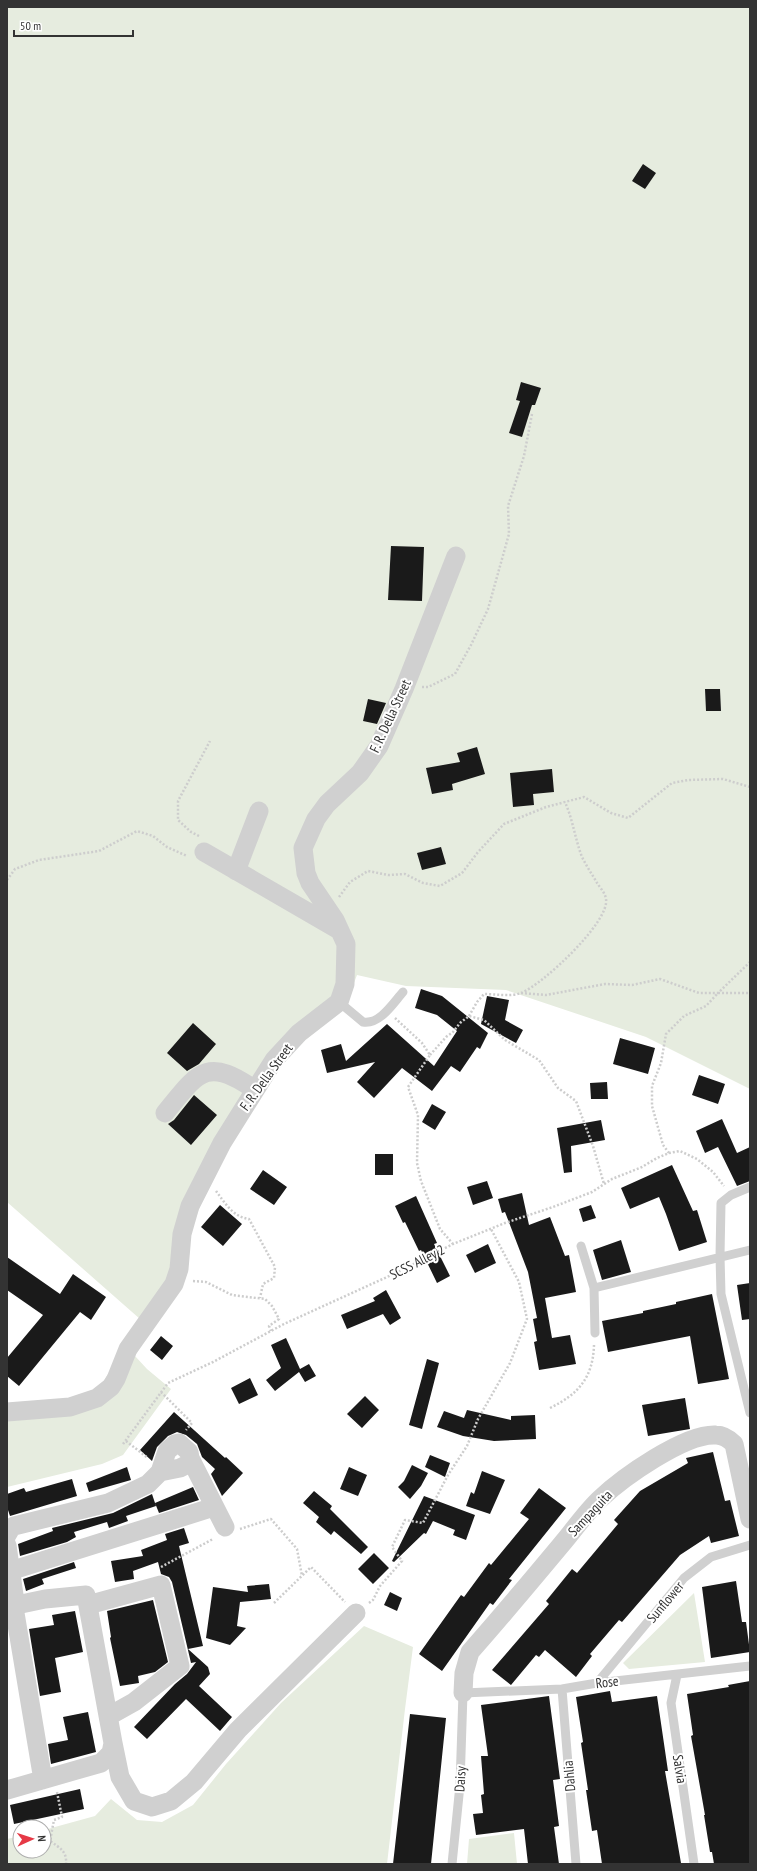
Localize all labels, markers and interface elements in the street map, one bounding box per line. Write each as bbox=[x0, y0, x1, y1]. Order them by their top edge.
scale bar bbox=[14, 12, 133, 38]
text: 50 m bbox=[20, 18, 41, 33]
street label: F. R. Della Street bbox=[365, 676, 415, 756]
street label: F. R. Della Street bbox=[236, 1040, 297, 1114]
street label: SCSS Alley 2 bbox=[386, 1240, 448, 1284]
street label: Sampaguita bbox=[564, 1486, 616, 1540]
street label: Sunflower bbox=[643, 1578, 688, 1626]
street label: Rose bbox=[595, 1672, 620, 1692]
street label: Salvia bbox=[669, 1753, 691, 1785]
street label: Dahlia bbox=[559, 1760, 579, 1792]
street label: Daisy bbox=[450, 1765, 470, 1792]
north arrow bbox=[12, 1819, 52, 1859]
text: N bbox=[35, 1835, 49, 1842]

